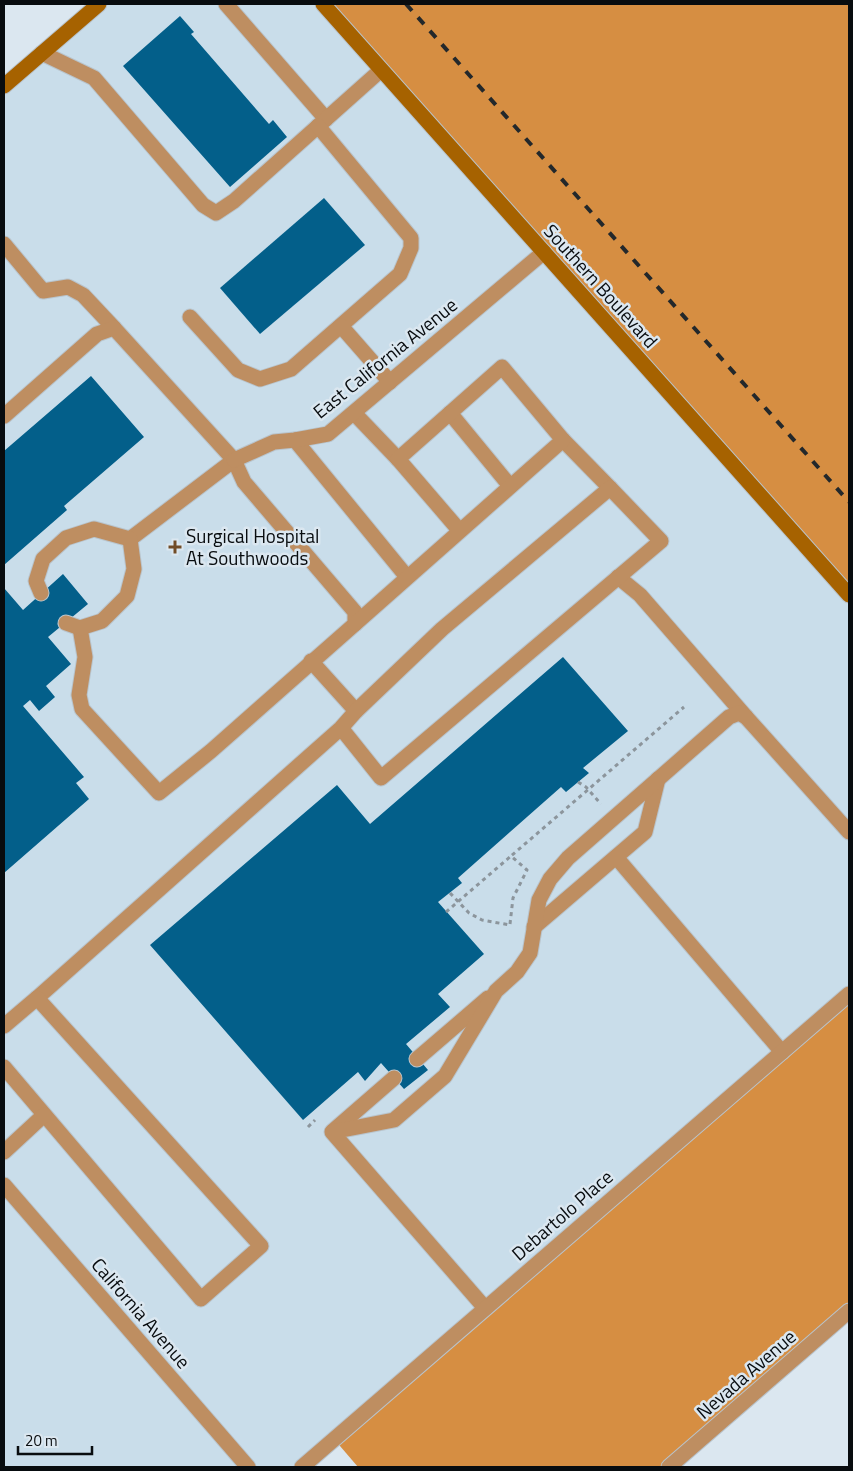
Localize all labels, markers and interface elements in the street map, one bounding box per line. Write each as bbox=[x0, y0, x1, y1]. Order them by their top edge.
street label: Southern Boulevard bbox=[538, 217, 665, 354]
street label: East California Avenue bbox=[306, 290, 463, 425]
place label: Surgical Hospital At Southwoods bbox=[186, 521, 319, 572]
marker: Surgical Hospital At Southwoods bbox=[168, 540, 182, 554]
street label: Debartolo Place bbox=[505, 1162, 619, 1267]
street label: California Avenue bbox=[85, 1251, 198, 1374]
street label: Nevada Avenue bbox=[689, 1322, 802, 1425]
scale bar bbox=[18, 1424, 91, 1456]
text: 20 m bbox=[25, 1429, 58, 1452]

